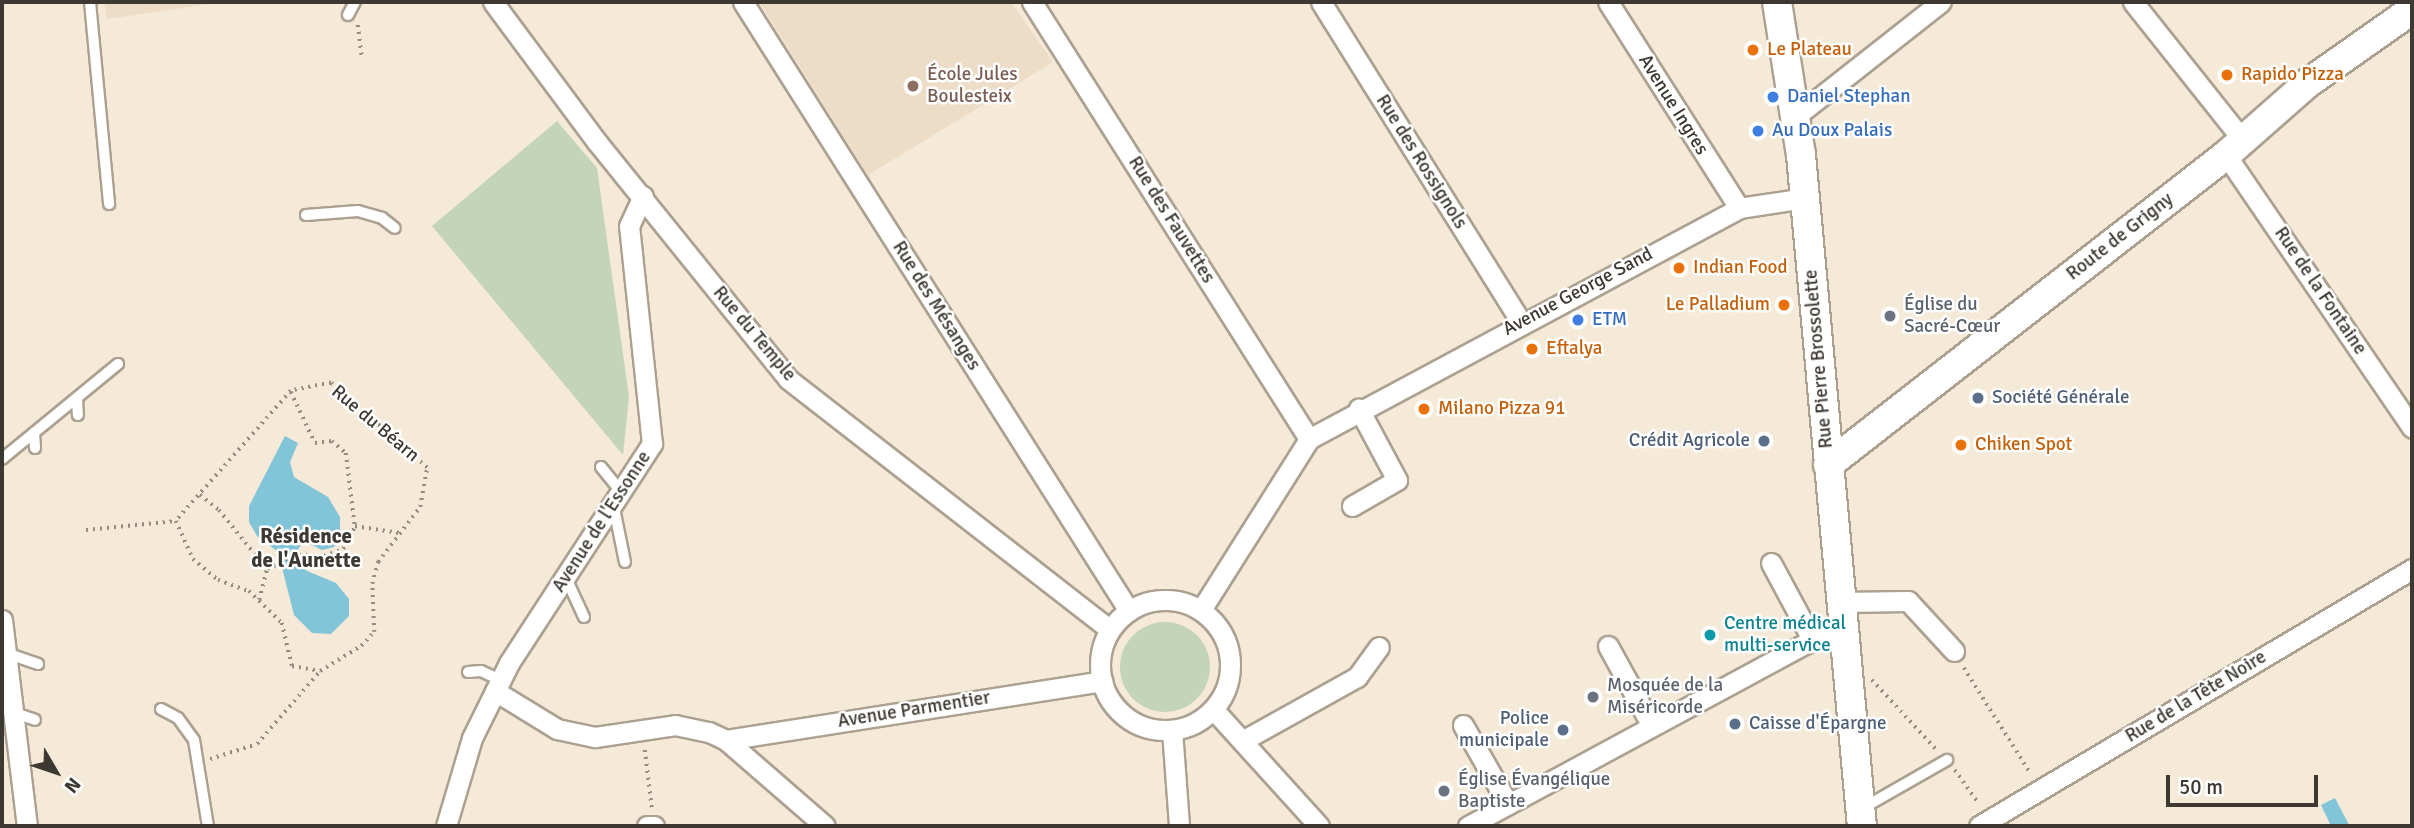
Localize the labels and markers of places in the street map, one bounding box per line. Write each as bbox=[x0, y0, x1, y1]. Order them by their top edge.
place label: Le Plateau bbox=[1767, 39, 1852, 61]
marker: Le Plateau bbox=[1745, 42, 1761, 58]
place label: École Jules Boulesteix bbox=[927, 64, 1017, 108]
place label: Rapido Pizza bbox=[2241, 64, 2344, 86]
marker: Rapido Pizza bbox=[2219, 67, 2235, 83]
marker: École Jules Boulesteix bbox=[905, 78, 921, 94]
place label: Daniel Stephan bbox=[1787, 86, 1911, 108]
marker: Daniel Stephan bbox=[1765, 89, 1781, 105]
place label: Au Doux Palais bbox=[1772, 120, 1892, 142]
marker: Au Doux Palais bbox=[1750, 123, 1766, 139]
place label: Indian Food bbox=[1693, 257, 1787, 279]
marker: Indian Food bbox=[1671, 260, 1687, 276]
place label: Le Palladium bbox=[1666, 294, 1770, 316]
place label: Église du Sacré-Cœur bbox=[1904, 294, 2000, 338]
marker: Le Palladium bbox=[1776, 297, 1792, 313]
marker: Église du Sacré-Cœur bbox=[1882, 308, 1898, 324]
place label: ETM bbox=[1592, 309, 1627, 331]
marker: ETM bbox=[1570, 312, 1586, 328]
place label: Eftalya bbox=[1546, 338, 1602, 360]
marker: Eftalya bbox=[1524, 341, 1540, 357]
place label: Société Générale bbox=[1992, 387, 2129, 409]
marker: Société Générale bbox=[1970, 390, 1986, 406]
place label: Milano Pizza 91 bbox=[1438, 398, 1565, 420]
marker: Milano Pizza 91 bbox=[1416, 401, 1432, 417]
place label: Crédit Agricole bbox=[1629, 430, 1750, 452]
marker: Crédit Agricole bbox=[1756, 433, 1772, 449]
place label: Chiken Spot bbox=[1975, 434, 2072, 456]
marker: Chiken Spot bbox=[1953, 437, 1969, 453]
place label: Centre médical multi-service bbox=[1724, 613, 1846, 657]
marker: Centre médical multi-service bbox=[1702, 627, 1718, 643]
place label: Mosquée de la Miséricorde bbox=[1607, 675, 1723, 719]
marker: Mosquée de la Miséricorde bbox=[1585, 689, 1601, 705]
place label: Police municipale bbox=[1459, 708, 1549, 752]
place label: Caisse d'Épargne bbox=[1749, 713, 1887, 735]
marker: Caisse d'Épargne bbox=[1727, 716, 1743, 732]
marker: Police municipale bbox=[1555, 722, 1571, 738]
place label: Église Évangélique Baptiste bbox=[1458, 769, 1610, 813]
marker: Église Évangélique Baptiste bbox=[1436, 783, 1452, 799]

